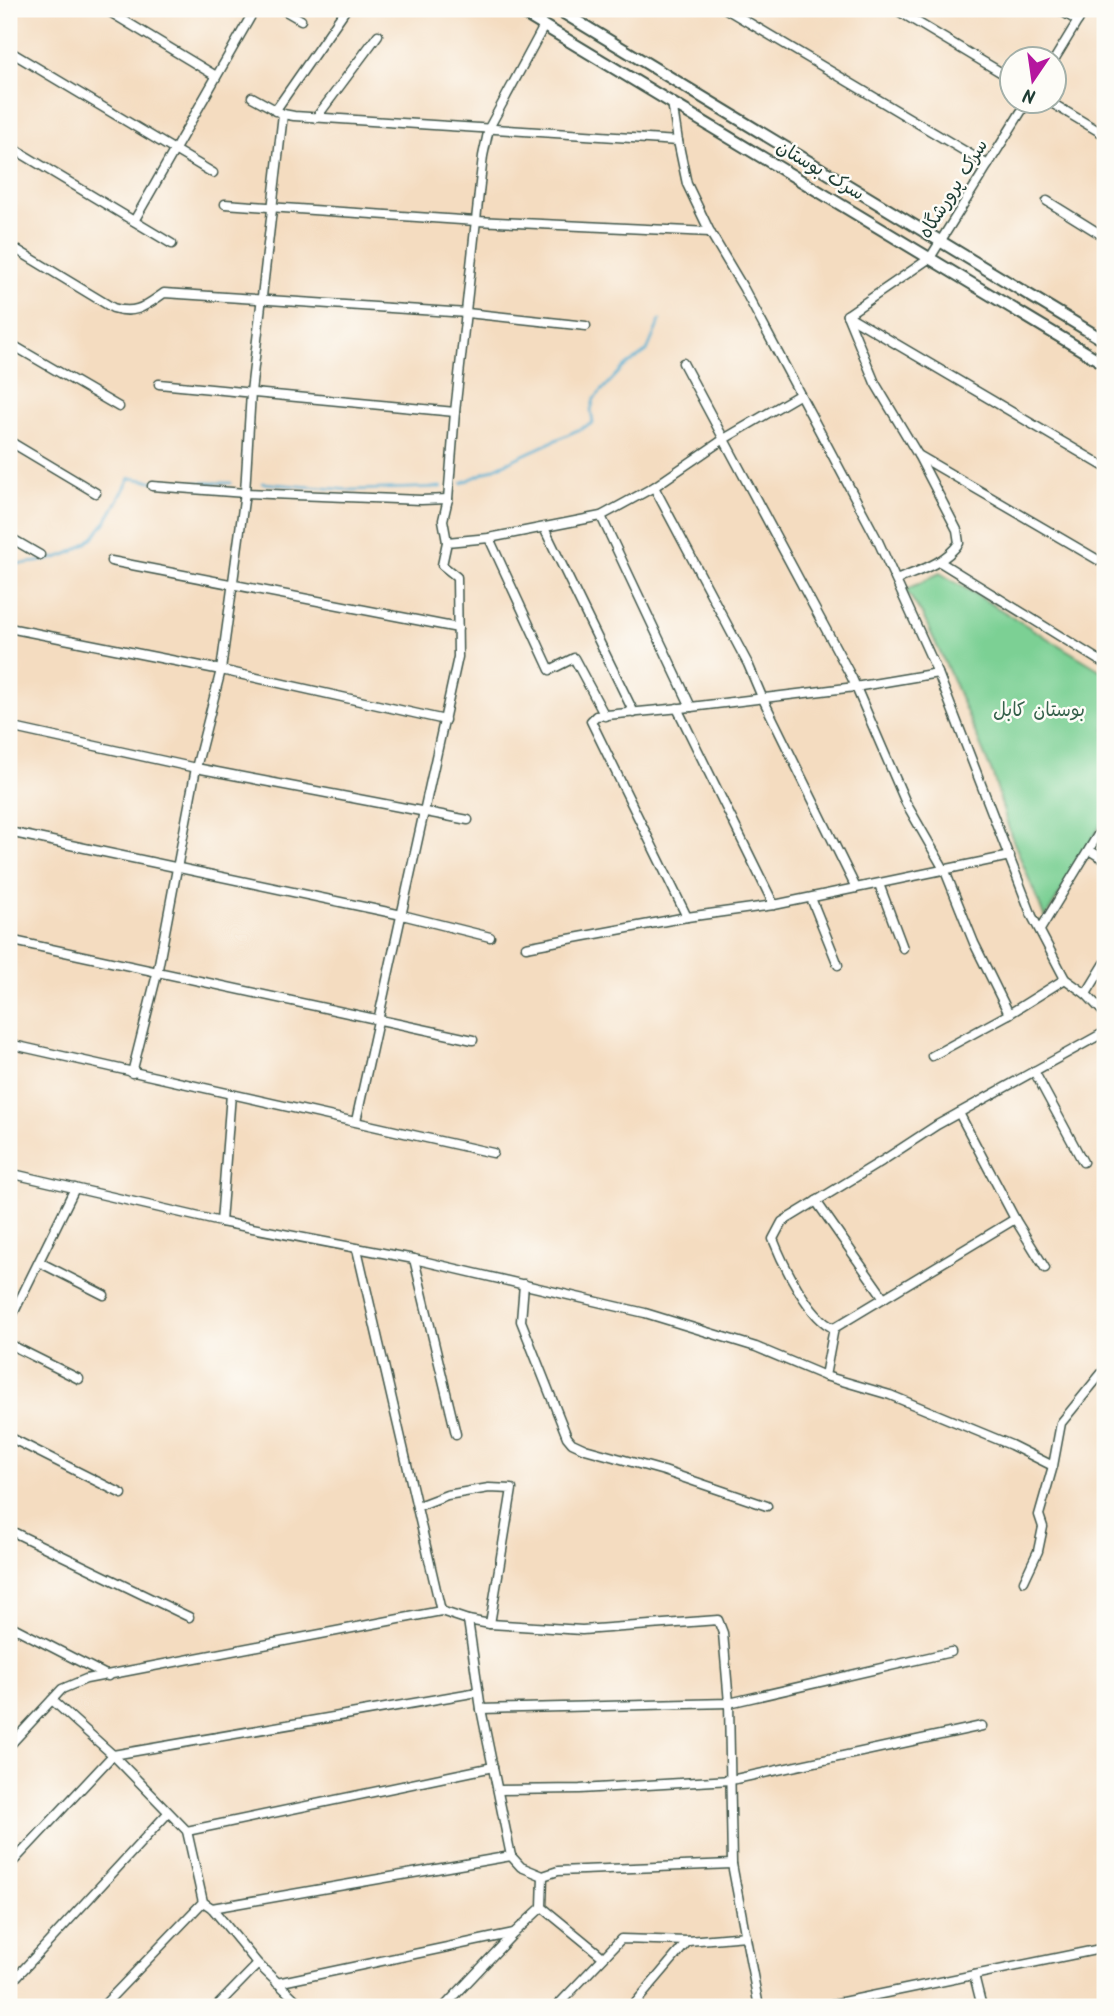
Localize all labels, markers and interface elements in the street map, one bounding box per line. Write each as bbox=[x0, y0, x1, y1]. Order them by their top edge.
north arrow bbox=[998, 46, 1068, 116]
text: N bbox=[1020, 79, 1039, 111]
street label: سرک بوستان bbox=[770, 133, 870, 209]
street label: سرک پرورشگاه bbox=[911, 133, 997, 245]
park label: بوستان کابل bbox=[993, 696, 1085, 726]

